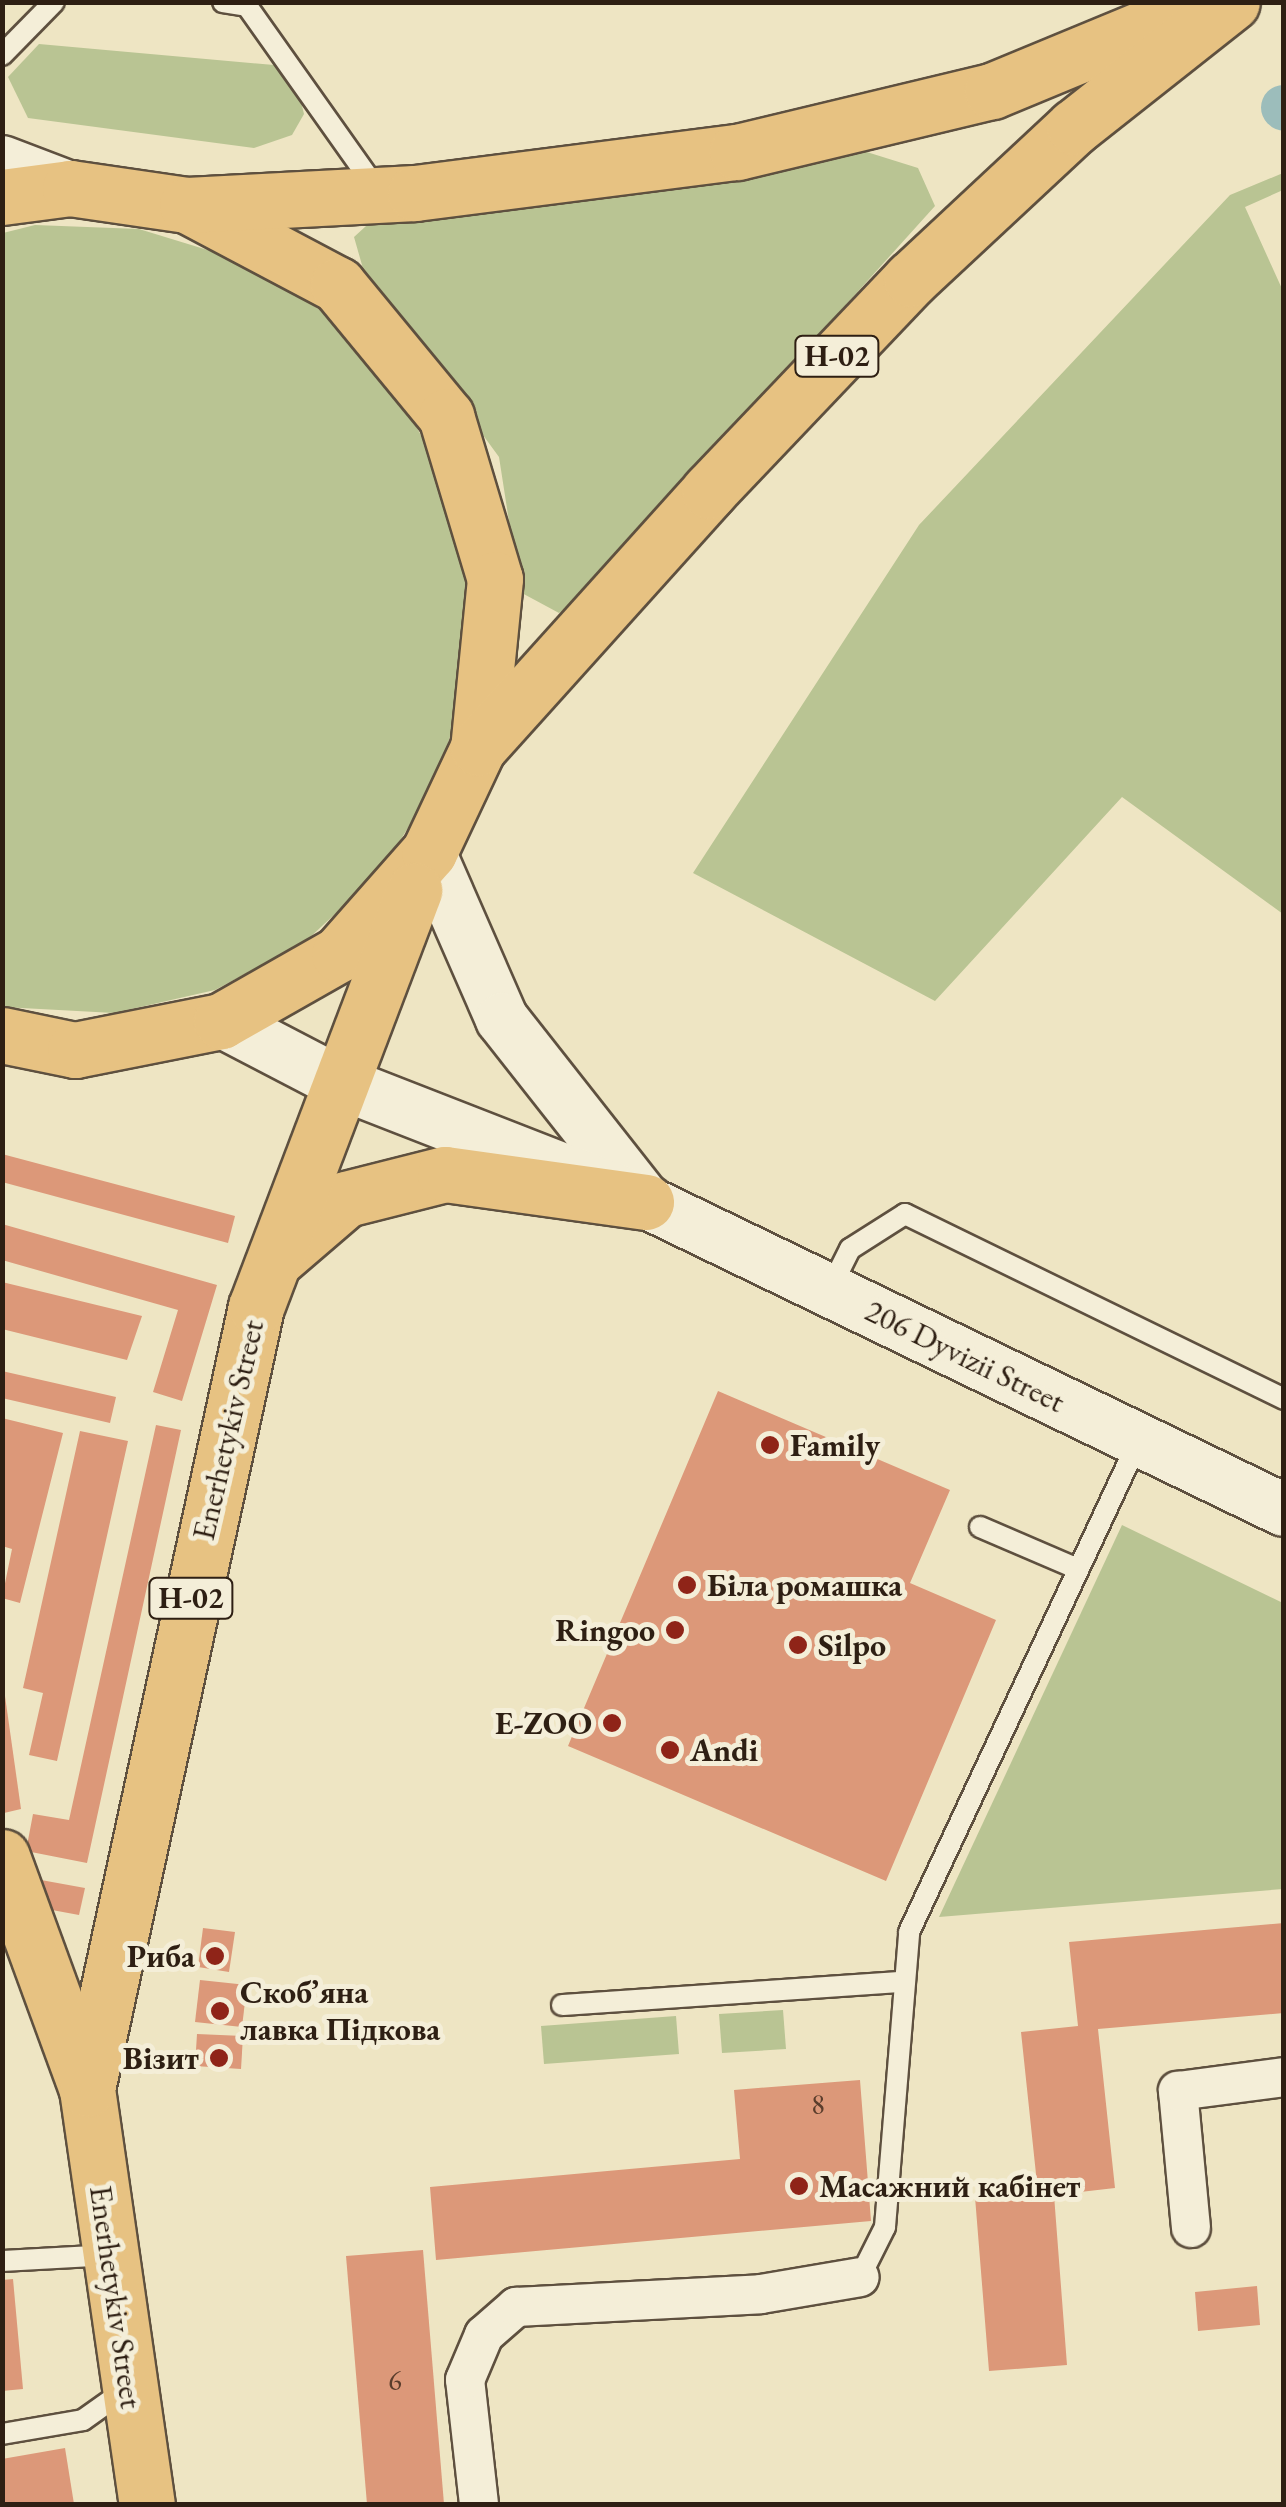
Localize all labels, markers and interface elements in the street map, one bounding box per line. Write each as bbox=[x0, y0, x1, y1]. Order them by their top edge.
road number: Н-02 bbox=[792, 331, 882, 381]
street label: 206 Dyvizii Street bbox=[859, 1291, 1071, 1421]
street label: Enerhetykiv Street bbox=[184, 1316, 272, 1544]
place label: Family bbox=[790, 1426, 880, 1464]
marker: Family bbox=[759, 1434, 781, 1456]
place label: Біла ромашка bbox=[707, 1566, 902, 1604]
road number: Н-02 bbox=[146, 1573, 236, 1623]
marker: Біла ромашка bbox=[676, 1574, 698, 1596]
place label: Ringoo bbox=[555, 1611, 655, 1649]
marker: Ringoo bbox=[664, 1619, 686, 1641]
place label: Silpo bbox=[818, 1626, 886, 1664]
marker: Silpo bbox=[787, 1634, 809, 1656]
place label: E-ZOO bbox=[495, 1704, 592, 1742]
marker: E-ZOO bbox=[601, 1712, 623, 1734]
place label: Andi bbox=[690, 1731, 758, 1769]
marker: Andi bbox=[659, 1739, 681, 1761]
place label: Риба bbox=[127, 1937, 195, 1975]
marker: Риба bbox=[204, 1945, 226, 1967]
place label: Скоб’яна лавка Підкова bbox=[240, 1974, 440, 2049]
marker: Скоб’яна лавка Підкова bbox=[209, 2000, 231, 2022]
place label: Візит bbox=[123, 2039, 199, 2077]
marker: Візит bbox=[208, 2047, 230, 2069]
house number: 8 bbox=[811, 2087, 825, 2121]
place label: Масажний кабінет bbox=[819, 2167, 1081, 2205]
marker: Масажний кабінет bbox=[788, 2175, 810, 2197]
street label: Enerhetykiv Street bbox=[81, 2183, 151, 2411]
house number: 6 bbox=[388, 2363, 402, 2397]

